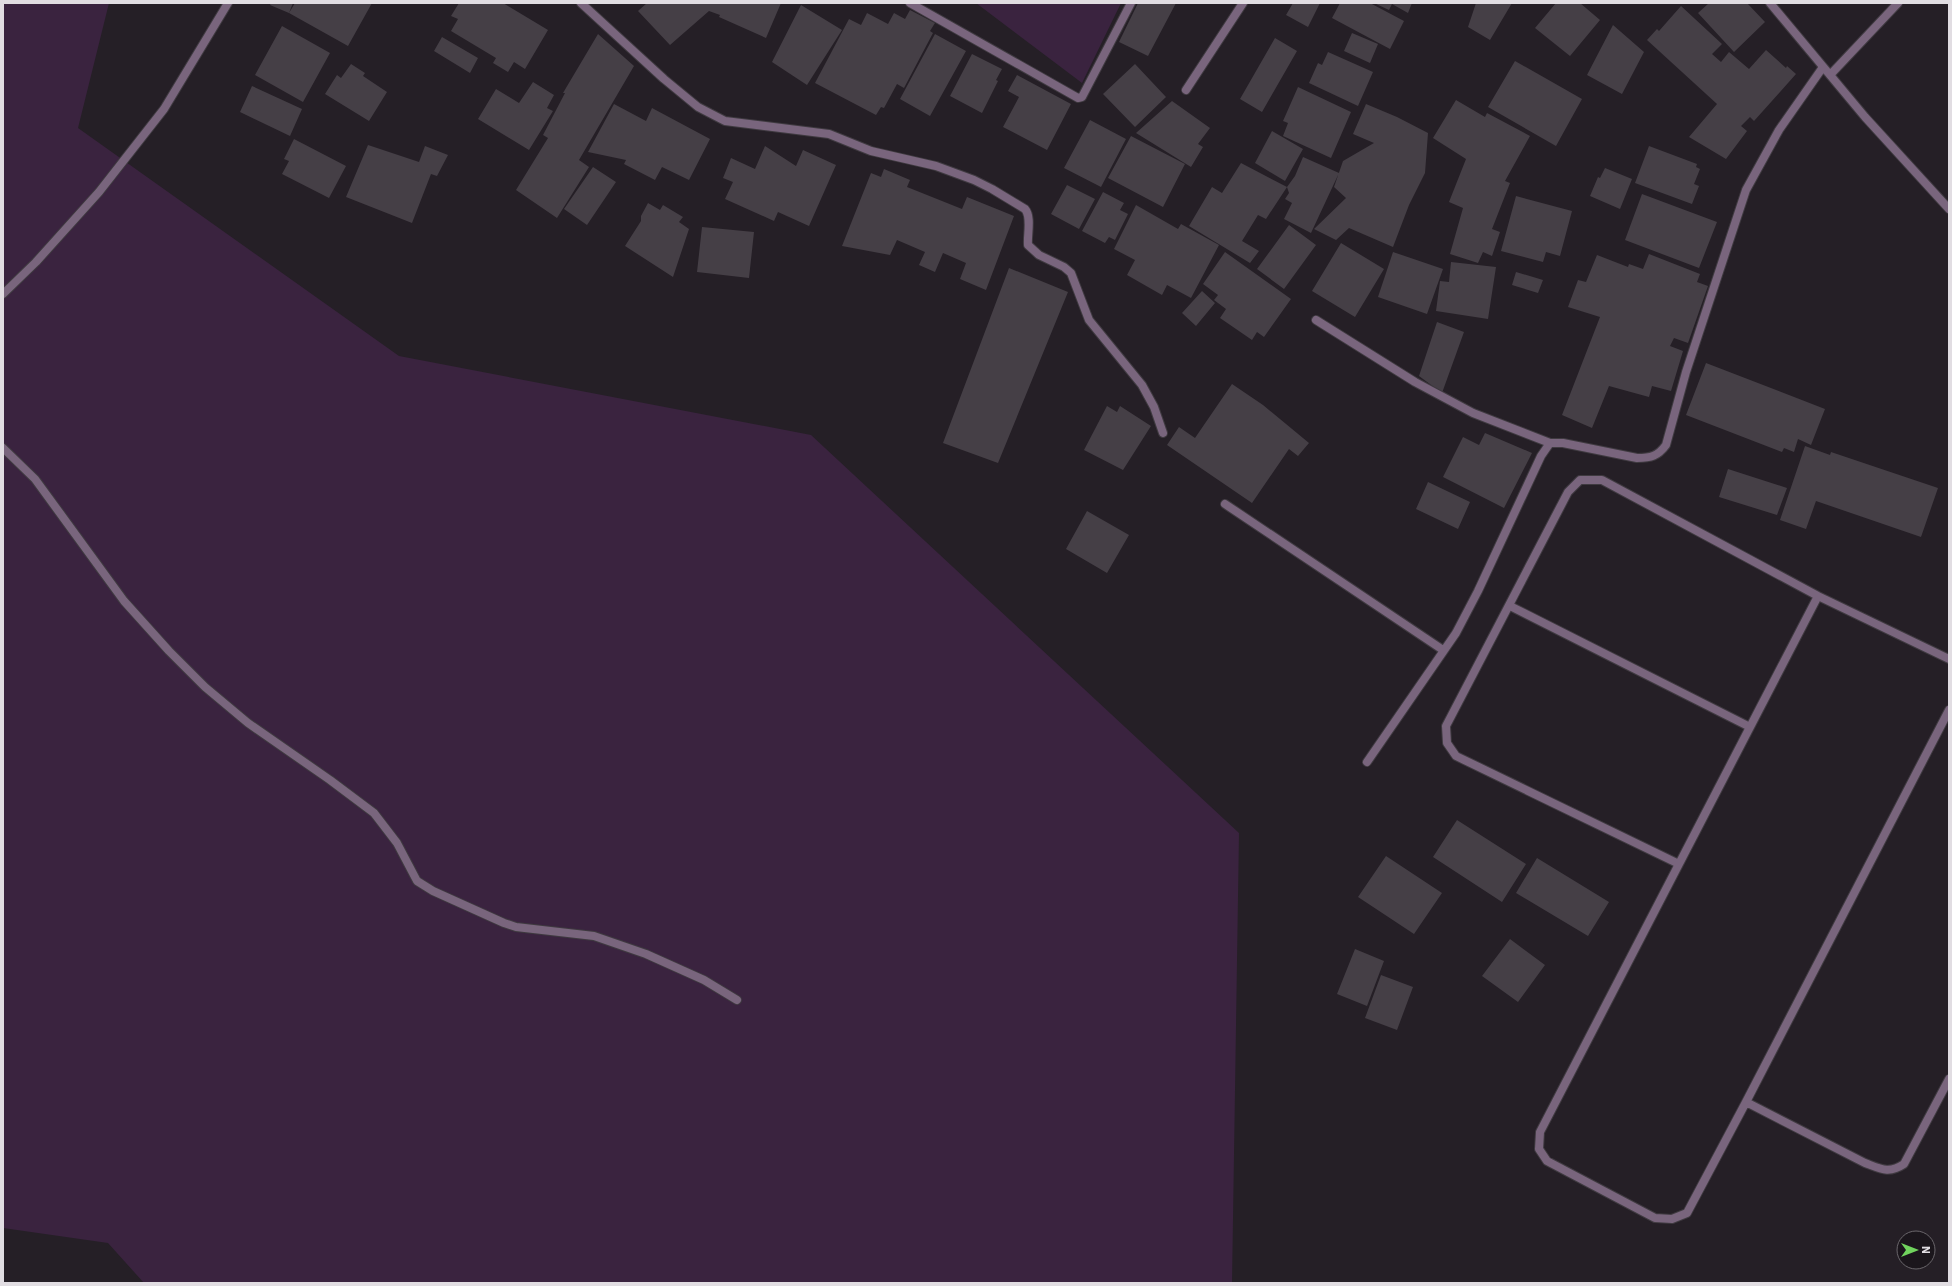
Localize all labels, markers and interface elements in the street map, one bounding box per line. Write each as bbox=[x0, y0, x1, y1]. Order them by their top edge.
north arrow bbox=[1896, 1230, 1936, 1270]
text: N bbox=[1919, 1246, 1933, 1254]

